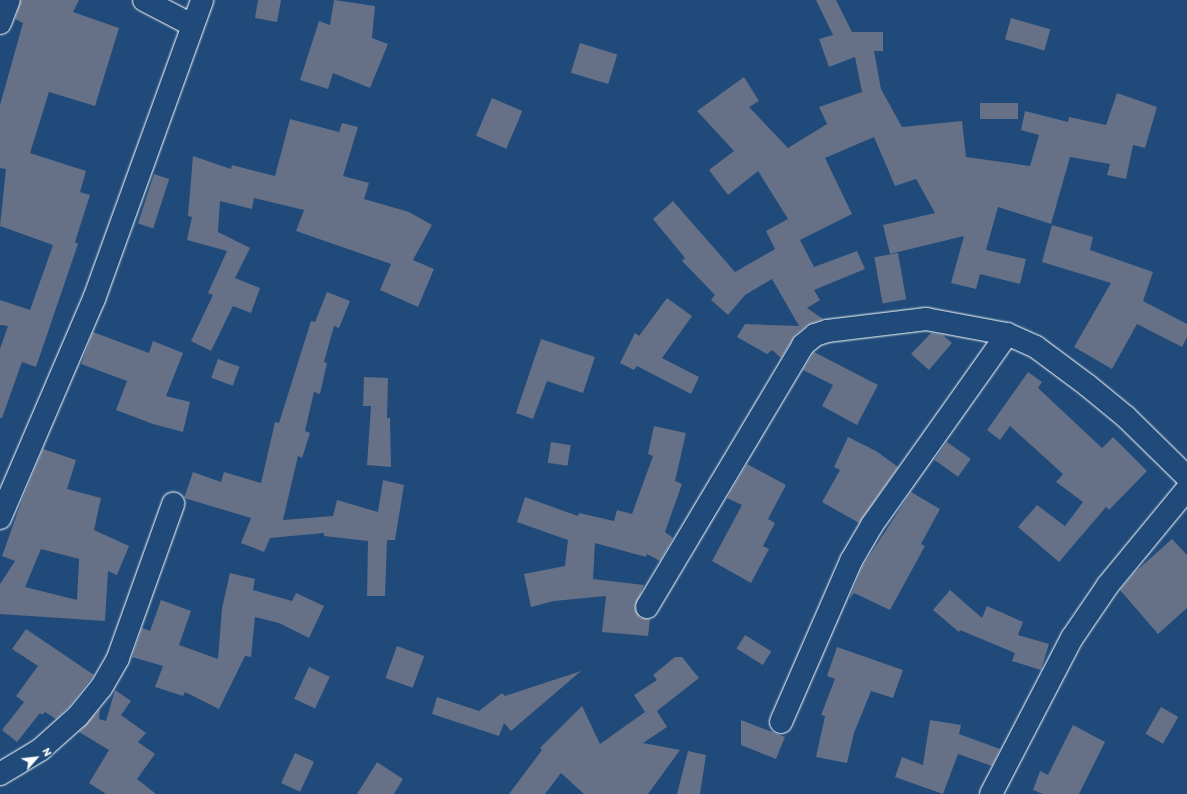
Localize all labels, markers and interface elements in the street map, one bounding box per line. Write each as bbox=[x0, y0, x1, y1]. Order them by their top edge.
north arrow bbox=[16, 738, 56, 778]
text: N bbox=[40, 746, 55, 758]

